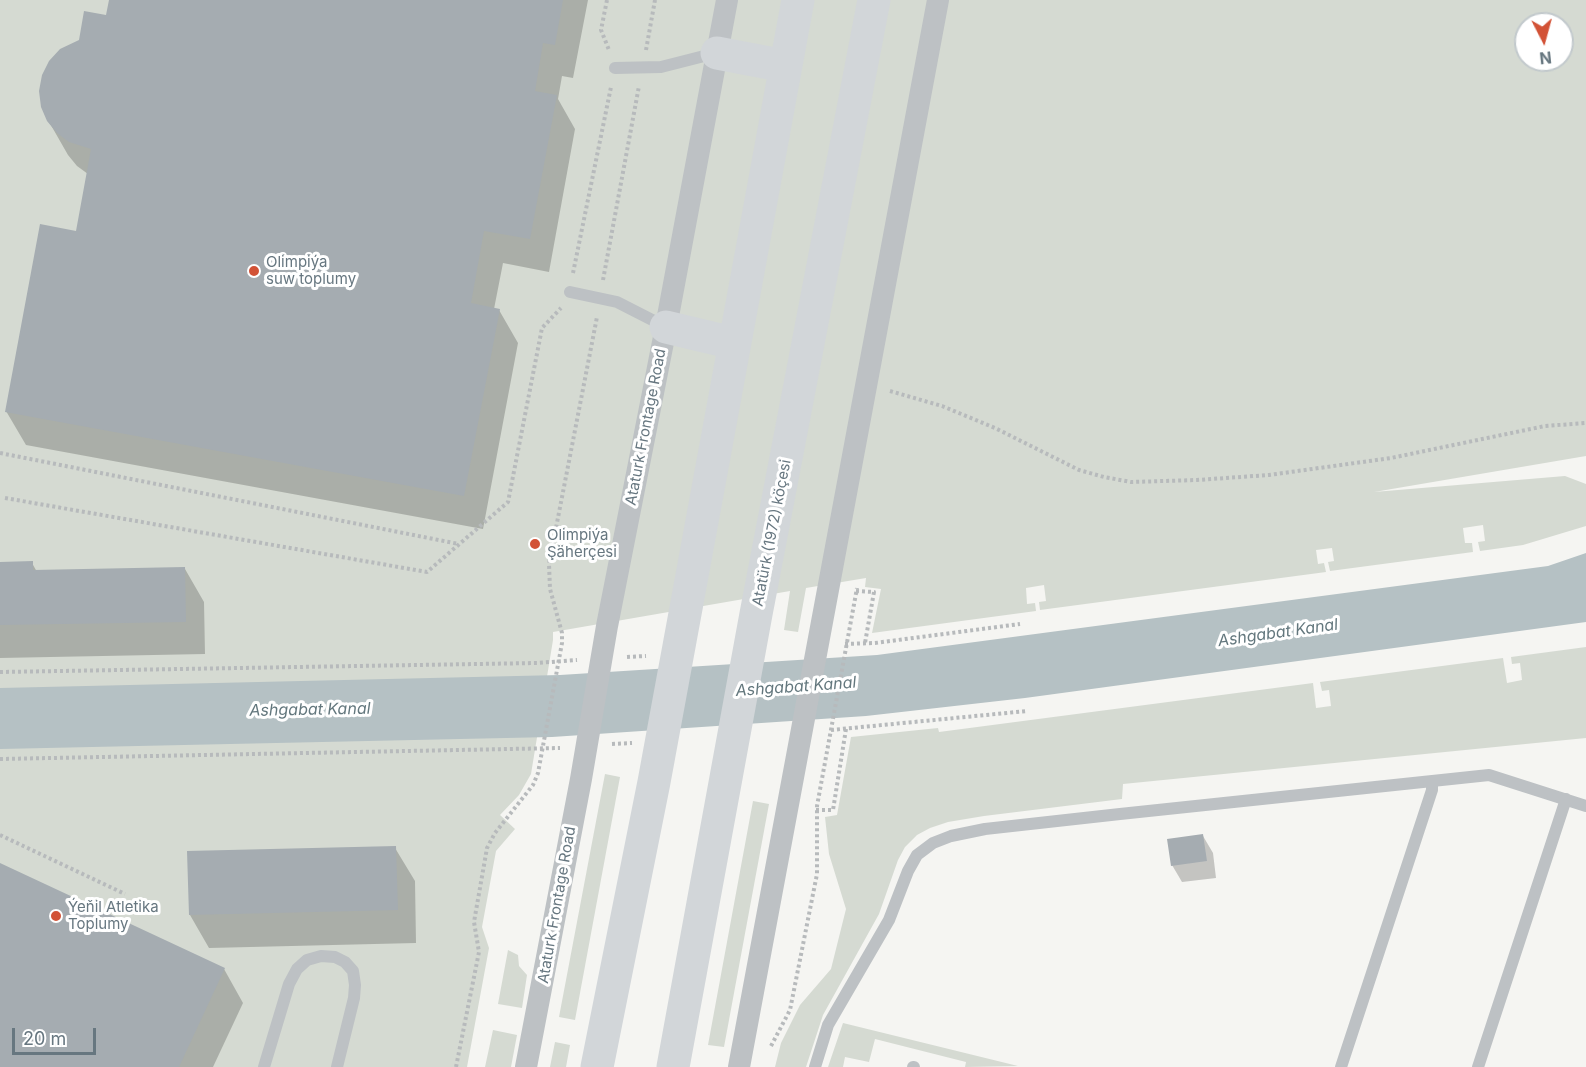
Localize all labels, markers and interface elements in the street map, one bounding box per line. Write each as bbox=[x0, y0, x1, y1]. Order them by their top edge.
north arrow bbox=[1514, 12, 1574, 72]
text: N bbox=[1539, 47, 1553, 68]
place label: Olimpiýa suw toplumy bbox=[266, 253, 356, 288]
marker: Olimpiýa suw toplumy bbox=[247, 264, 261, 278]
street label: Ataturk Frontage Road bbox=[622, 347, 670, 507]
street label: Atatürk (1972) köçesi bbox=[749, 458, 795, 608]
place label: Olimpiýa Şäherçesi bbox=[547, 526, 617, 561]
marker: Olimpiýa Şäherçesi bbox=[528, 537, 542, 551]
water label: Ashgabat Kanal bbox=[1217, 615, 1339, 651]
water label: Ashgabat Kanal bbox=[735, 673, 857, 701]
water label: Ashgabat Kanal bbox=[249, 699, 371, 721]
street label: Ataturk Frontage Road bbox=[534, 825, 580, 985]
place label: Ýeňil Atletika Toplumy bbox=[68, 898, 159, 933]
marker: Ýeňil Atletika Toplumy bbox=[49, 909, 63, 923]
scale bar bbox=[15, 1016, 99, 1054]
text: 20 m bbox=[23, 1028, 66, 1049]

